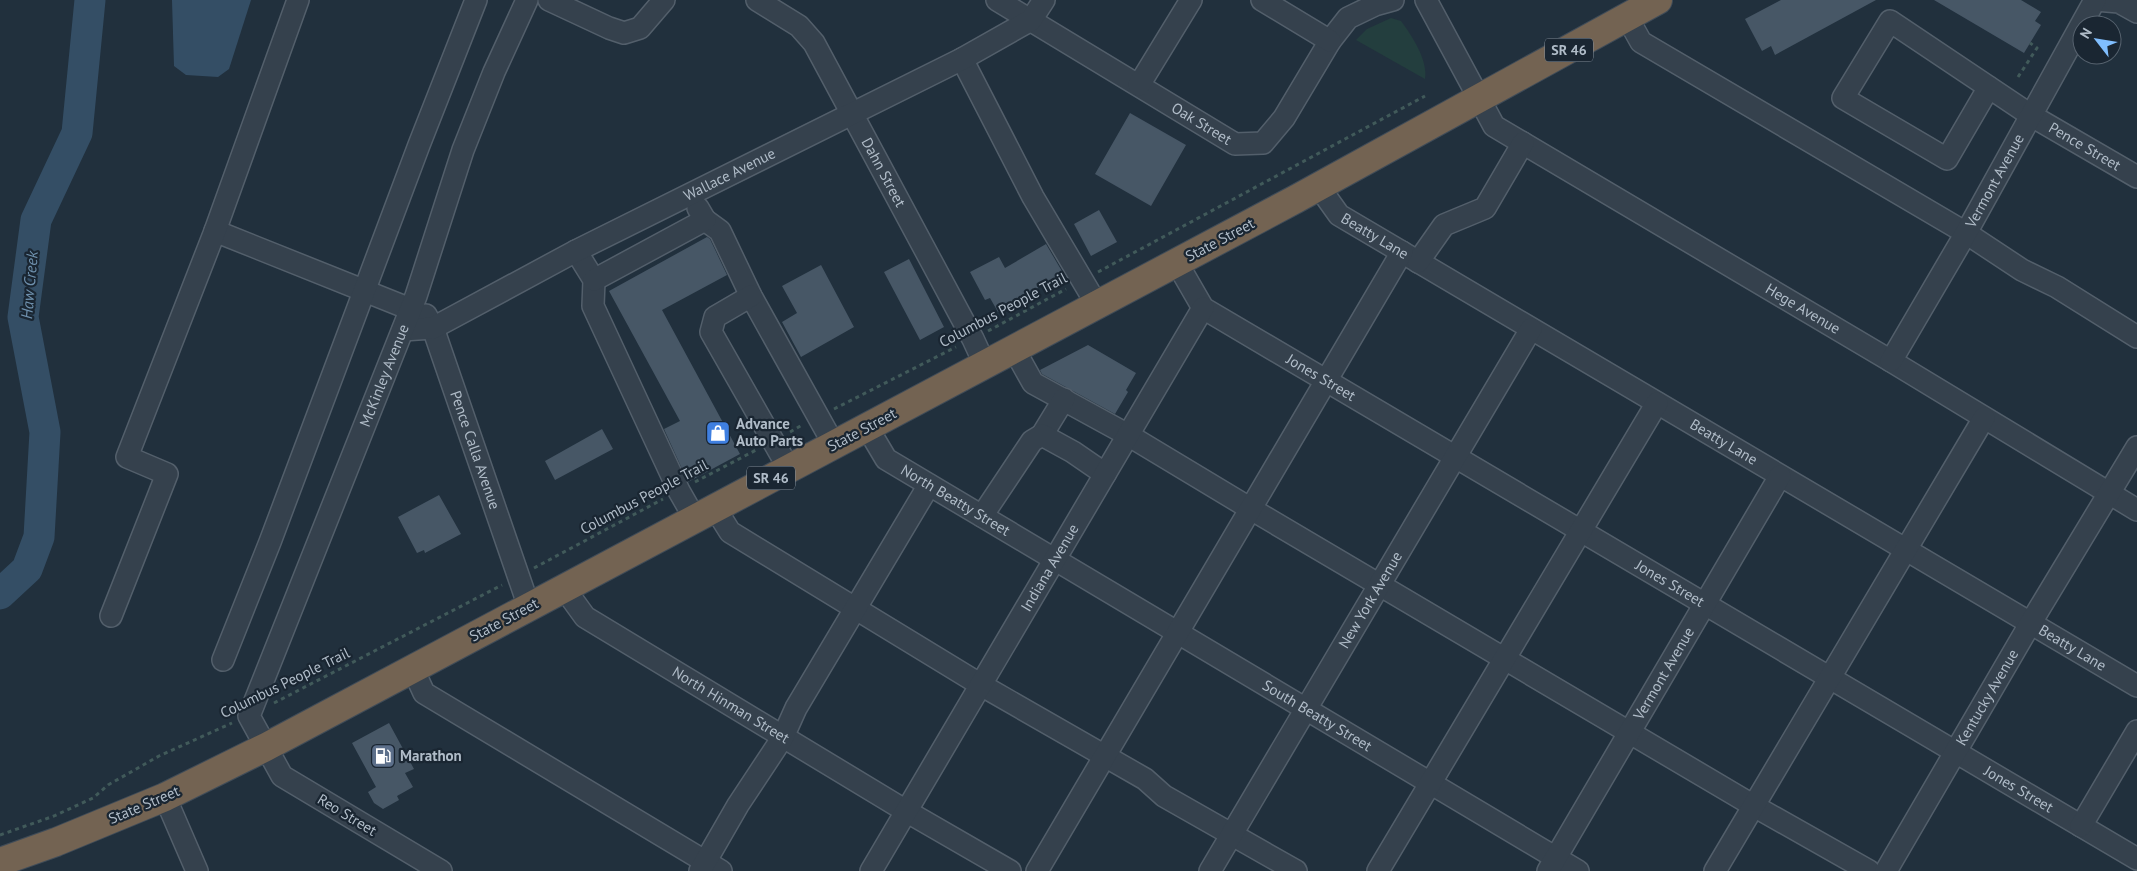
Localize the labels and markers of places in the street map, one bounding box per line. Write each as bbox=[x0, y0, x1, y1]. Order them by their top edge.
place label: Advance Auto Parts bbox=[736, 414, 803, 450]
shop icon: Advance Auto Parts bbox=[705, 420, 731, 446]
fuel station icon: Marathon bbox=[370, 743, 396, 769]
place label: Marathon bbox=[400, 746, 462, 765]

